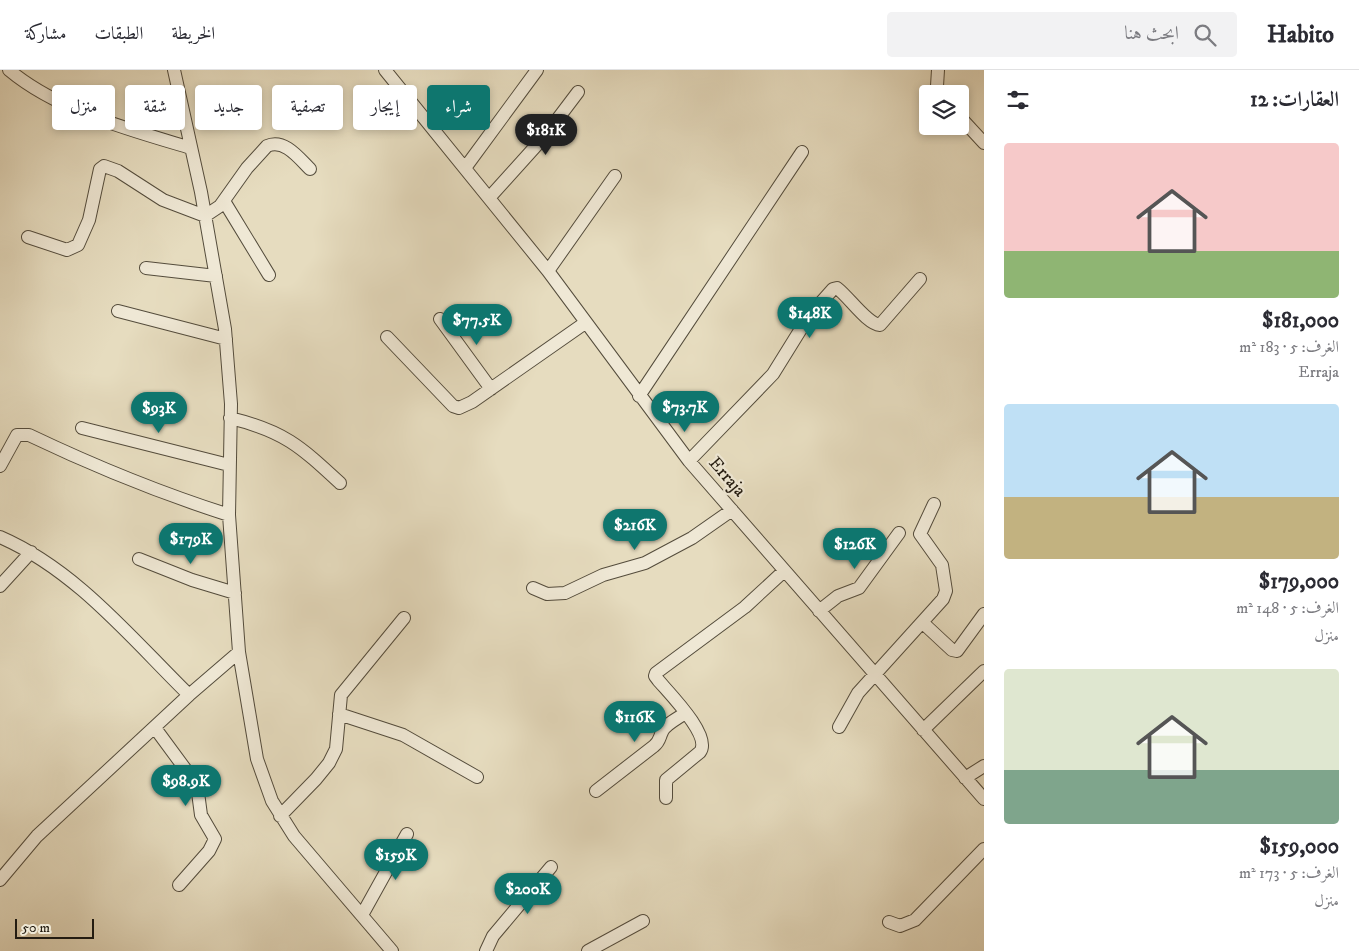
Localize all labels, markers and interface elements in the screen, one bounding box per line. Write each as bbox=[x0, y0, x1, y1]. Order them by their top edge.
search box bbox=[887, 12, 1237, 57]
text: Habito bbox=[1267, 20, 1334, 50]
icon: search bbox=[1191, 21, 1219, 49]
text: ابحث هنا bbox=[1124, 22, 1179, 45]
text: مشاركة bbox=[25, 23, 66, 45]
text: الطبقات bbox=[94, 23, 143, 45]
text: الخريطة bbox=[171, 23, 215, 45]
chip: منزل bbox=[52, 85, 115, 130]
chip: شقة bbox=[125, 85, 185, 130]
chip: جديد bbox=[195, 85, 262, 130]
chip: تصفية bbox=[272, 85, 343, 130]
chip: إيجار bbox=[353, 85, 417, 130]
chip: شراء bbox=[427, 85, 490, 130]
map controls bbox=[919, 85, 969, 135]
button: layers bbox=[919, 85, 969, 135]
icon: filters bbox=[1004, 86, 1032, 114]
text: العقارات: 12 bbox=[1250, 87, 1339, 113]
pin: $181K bbox=[511, 114, 581, 156]
text: $181K bbox=[526, 120, 566, 140]
icon: home bbox=[1127, 176, 1217, 266]
pin: $148K bbox=[775, 296, 845, 339]
text: $148K bbox=[788, 303, 832, 323]
pin: $77.5K bbox=[436, 304, 518, 346]
text: $181,000 bbox=[1262, 308, 1339, 334]
text: $77.5K bbox=[453, 310, 501, 330]
text: الغرف: 5 · 183 m² bbox=[1239, 337, 1339, 357]
text: Erraja bbox=[1298, 362, 1339, 382]
pin: $73.7K bbox=[644, 390, 726, 433]
pin: $93K bbox=[129, 392, 189, 434]
text: $73.7K bbox=[662, 397, 708, 417]
text: $93K bbox=[142, 398, 176, 418]
icon: home bbox=[1127, 437, 1217, 527]
street label: Erraja bbox=[704, 453, 751, 502]
pin: $216K bbox=[600, 508, 670, 551]
text: $216K bbox=[614, 515, 656, 535]
pin: $179K bbox=[156, 522, 226, 565]
pin: $126K bbox=[820, 528, 890, 570]
text: $179K bbox=[170, 529, 212, 549]
text: $126K bbox=[834, 534, 876, 554]
text: $179,000 bbox=[1259, 569, 1339, 595]
text: الغرف: 5 · 148 m² bbox=[1236, 598, 1339, 618]
text: منزل bbox=[1314, 626, 1339, 646]
pin: $116K bbox=[600, 700, 670, 743]
icon: home bbox=[1127, 702, 1217, 792]
text: $116K bbox=[615, 707, 655, 727]
pin: $98.9K bbox=[145, 764, 227, 807]
text: $98.9K bbox=[162, 771, 210, 791]
text: $159,000 bbox=[1259, 834, 1339, 860]
pin: $159K bbox=[361, 838, 431, 881]
text: $159K bbox=[375, 845, 417, 865]
text: الغرف: 5 · 173 m² bbox=[1239, 863, 1339, 883]
pin: $200K bbox=[493, 872, 563, 915]
text: $200K bbox=[505, 879, 551, 899]
text: منزل bbox=[1314, 891, 1339, 911]
scale bar bbox=[15, 916, 94, 939]
text: 50 m bbox=[22, 919, 50, 937]

